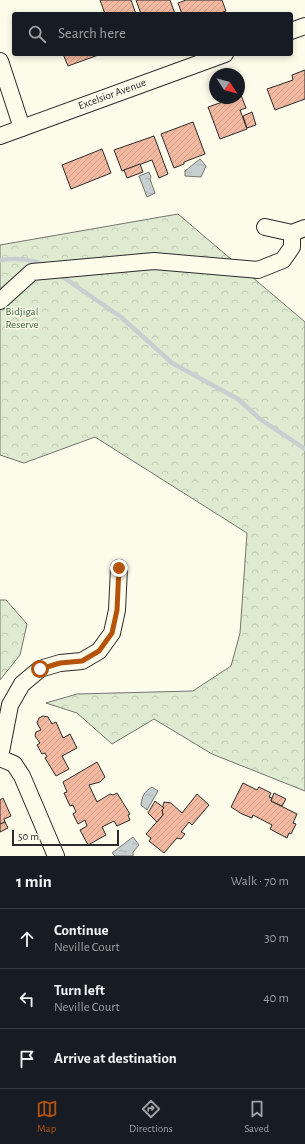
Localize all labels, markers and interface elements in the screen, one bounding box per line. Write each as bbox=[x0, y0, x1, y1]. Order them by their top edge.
search box bbox=[12, 12, 293, 56]
icon: search bbox=[26, 23, 48, 45]
text: Search here bbox=[58, 26, 126, 41]
north arrow bbox=[209, 68, 245, 104]
street label: Excelsior Avenue bbox=[77, 77, 147, 111]
park label: Bidjigal Reserve bbox=[5, 306, 39, 330]
route end bbox=[110, 559, 128, 577]
route start bbox=[31, 660, 49, 678]
scale bar bbox=[12, 828, 119, 847]
text: 50 m bbox=[18, 831, 39, 842]
text: 1 min bbox=[16, 873, 52, 890]
text: Walk · 70 m bbox=[231, 875, 289, 888]
text: Continue bbox=[54, 923, 109, 938]
icon: ahead bbox=[16, 928, 38, 950]
text: 30 m bbox=[264, 932, 289, 945]
text: Neville Court bbox=[54, 941, 120, 954]
text: Turn left bbox=[54, 983, 105, 998]
icon: left bbox=[16, 988, 38, 1010]
text: 40 m bbox=[263, 992, 289, 1005]
text: Neville Court bbox=[54, 1001, 120, 1014]
icon: arrive bbox=[16, 1048, 38, 1070]
text: Arrive at destination bbox=[54, 1051, 177, 1066]
tab: Map bbox=[36, 1098, 58, 1135]
tab: Directions bbox=[129, 1098, 173, 1135]
tab: Saved bbox=[244, 1098, 269, 1135]

